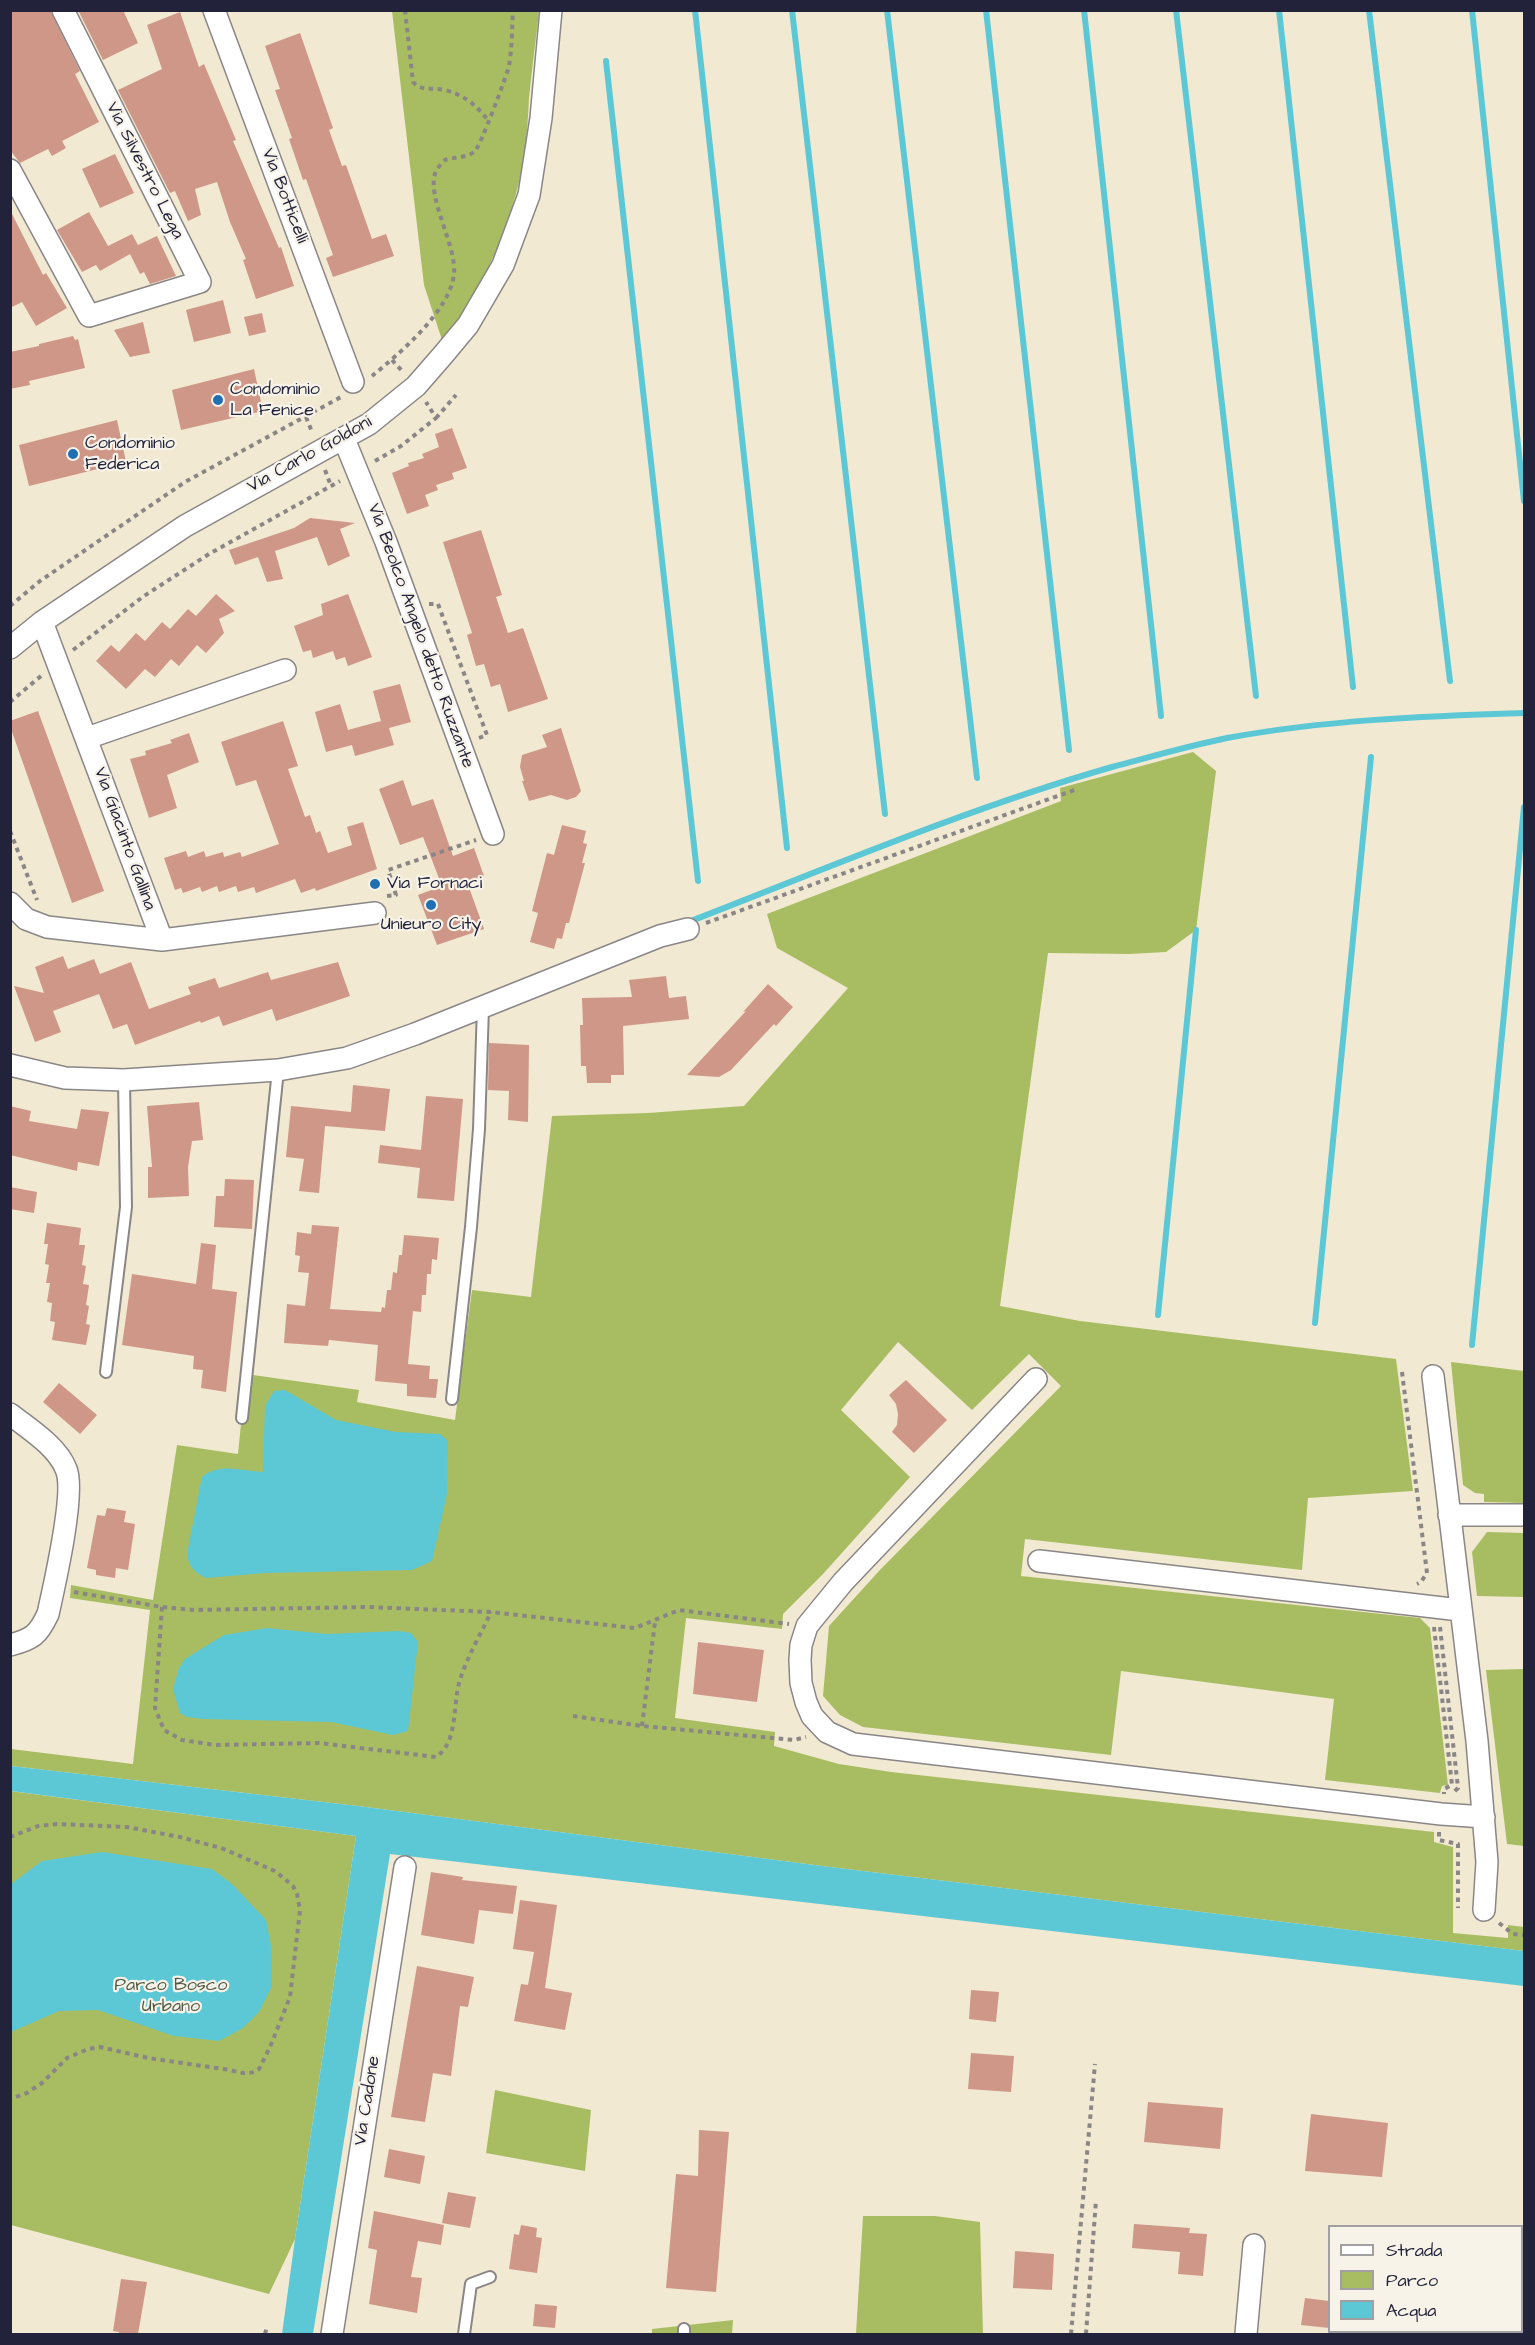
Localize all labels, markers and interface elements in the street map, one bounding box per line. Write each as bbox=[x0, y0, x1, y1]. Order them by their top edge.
street label: Via Silvestro Lega bbox=[100, 99, 188, 243]
street label: Via Botticelli bbox=[256, 145, 312, 247]
place label: Condominio La Fenice bbox=[230, 379, 320, 422]
marker: Condominio La Fenice bbox=[211, 393, 225, 407]
street label: Via Carlo Goldoni bbox=[244, 412, 376, 498]
place label: Condominio Federica bbox=[85, 433, 175, 476]
marker: Condominio Federica bbox=[66, 447, 80, 461]
street label: Via Beolco Angelo detto Ruzzante bbox=[362, 501, 478, 771]
street label: Via Giacinto Gallina bbox=[88, 765, 160, 913]
place label: Via Fornaci bbox=[387, 873, 482, 895]
marker: Via Fornaci bbox=[368, 877, 382, 891]
marker: Unieuro City bbox=[424, 898, 438, 912]
place label: Unieuro City bbox=[381, 914, 481, 936]
park label: Parco Bosco Urbano bbox=[115, 1975, 227, 2018]
street label: Via Cadone bbox=[350, 2055, 386, 2147]
legend bbox=[1328, 2225, 1523, 2333]
text: Strada bbox=[1386, 2238, 1442, 2263]
text: Parco bbox=[1386, 2268, 1438, 2293]
text: Acqua bbox=[1386, 2298, 1436, 2323]

